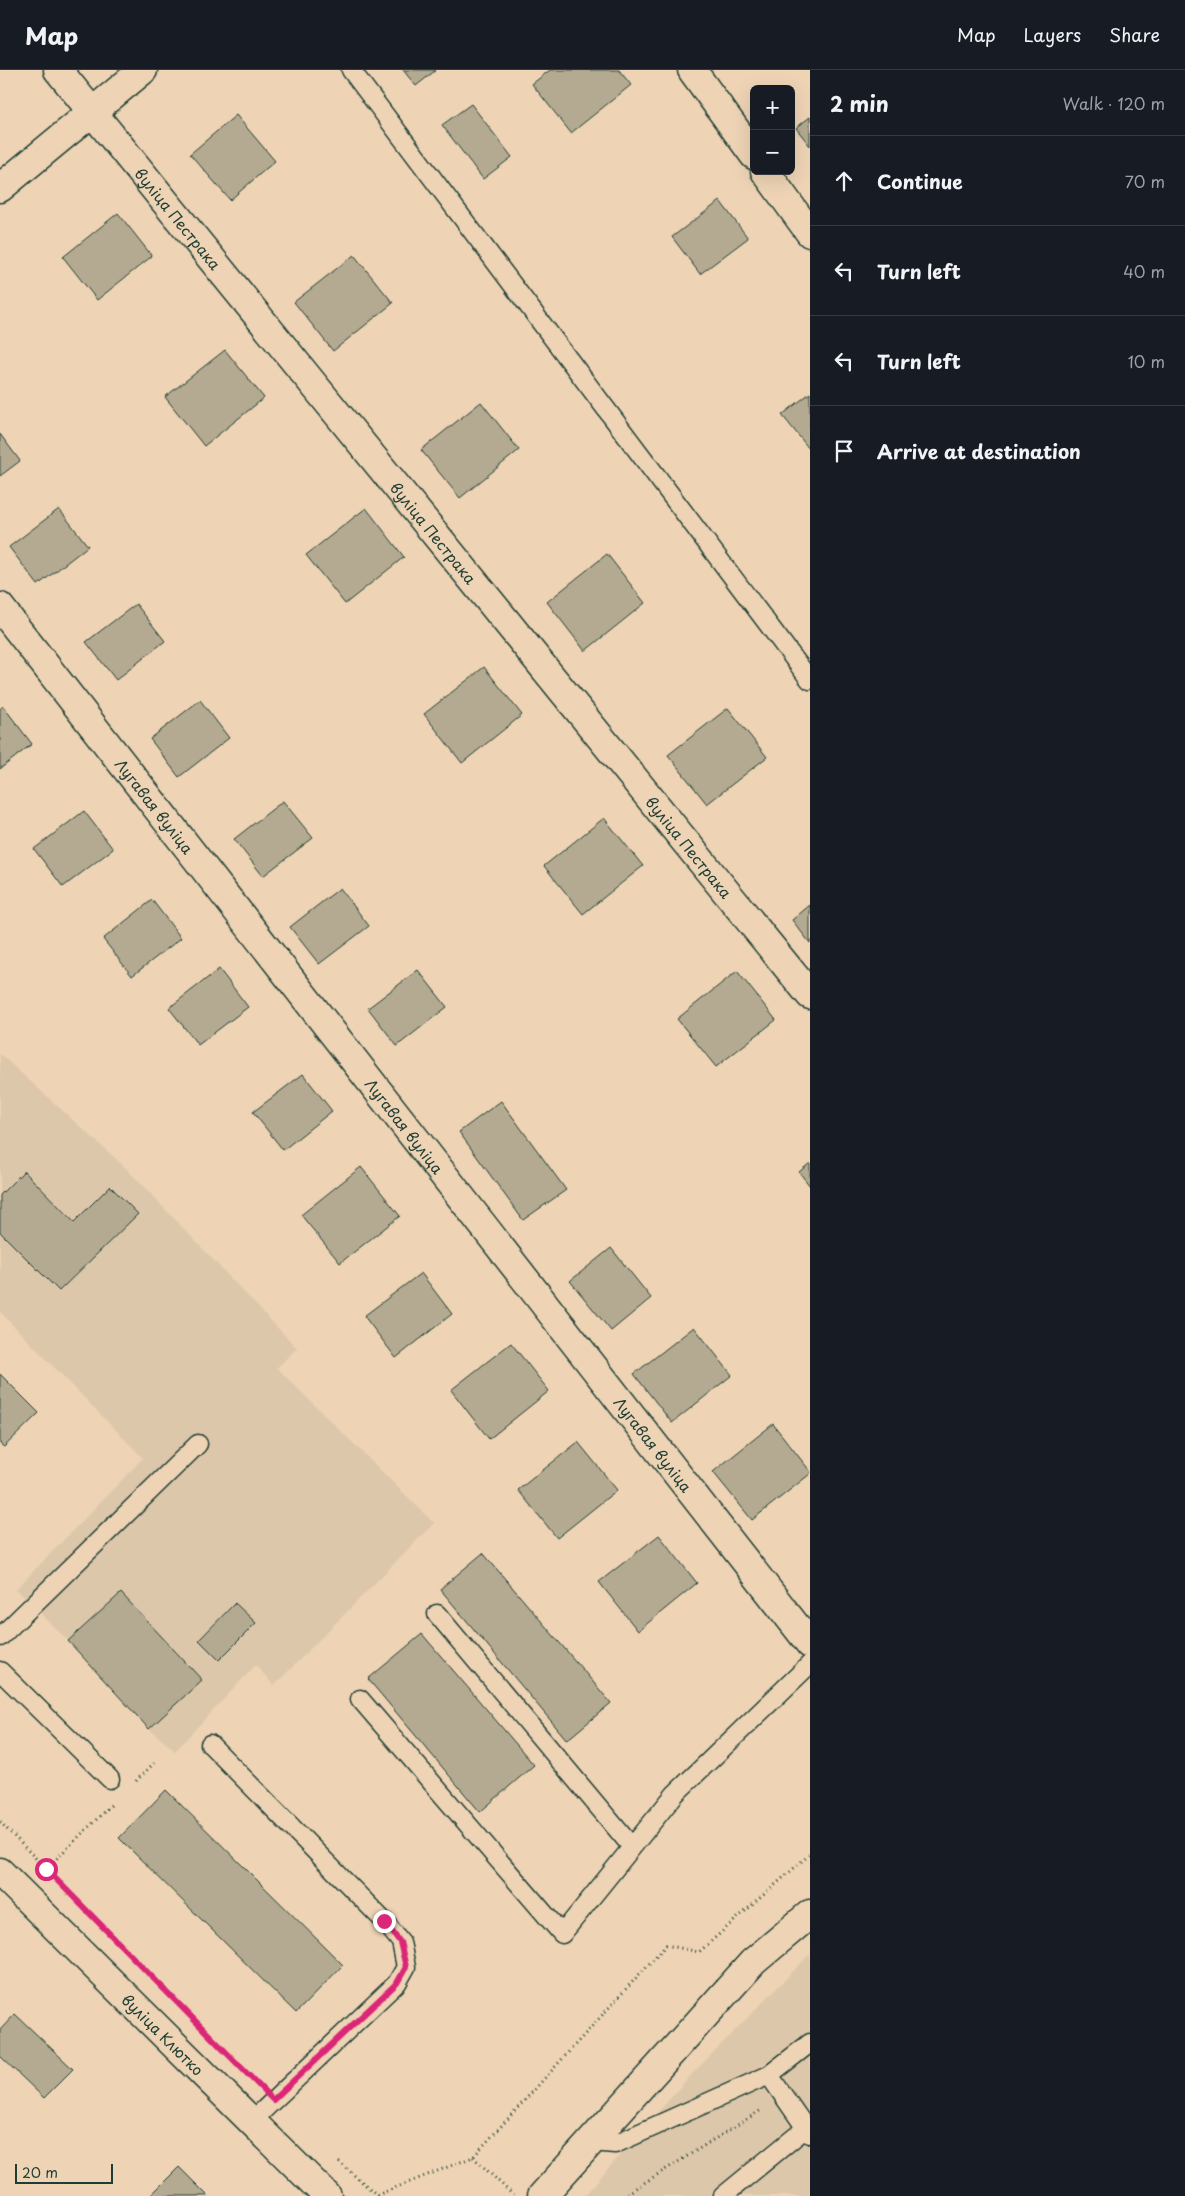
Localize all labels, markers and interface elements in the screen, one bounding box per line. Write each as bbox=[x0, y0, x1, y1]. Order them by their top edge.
text: Map bbox=[25, 17, 78, 53]
text: Map bbox=[957, 21, 996, 48]
text: Layers bbox=[1024, 21, 1081, 48]
text: Share bbox=[1109, 21, 1160, 48]
map controls bbox=[750, 85, 795, 175]
button: + bbox=[750, 85, 795, 130]
text: 2 min bbox=[830, 87, 889, 119]
text: Walk · 120 m bbox=[1063, 91, 1165, 115]
button: − bbox=[750, 130, 795, 175]
street label: вуліца Пестрака bbox=[130, 162, 227, 275]
icon: ahead bbox=[830, 167, 858, 195]
text: Continue bbox=[877, 167, 963, 195]
text: 70 m bbox=[1125, 169, 1165, 193]
icon: left bbox=[830, 257, 858, 285]
text: Turn left bbox=[877, 257, 961, 285]
text: 40 m bbox=[1123, 259, 1165, 283]
icon: left bbox=[830, 347, 858, 375]
text: Turn left bbox=[877, 347, 961, 375]
text: 10 m bbox=[1128, 349, 1165, 373]
icon: arrive bbox=[830, 437, 858, 465]
text: Arrive at destination bbox=[877, 437, 1081, 465]
street label: вуліца Пестрака bbox=[385, 476, 483, 589]
street label: Лугавая вуліца bbox=[111, 753, 200, 859]
street label: вуліца Пестрака bbox=[641, 791, 738, 903]
street label: Лугавая вуліца bbox=[360, 1073, 450, 1179]
street label: Лугавая вуліца bbox=[609, 1391, 699, 1497]
route start bbox=[35, 1858, 58, 1881]
route end bbox=[373, 1910, 396, 1933]
street label: вуліца Клютко bbox=[117, 1988, 210, 2080]
scale bar bbox=[15, 2161, 112, 2184]
text: 20 m bbox=[22, 2162, 58, 2183]

